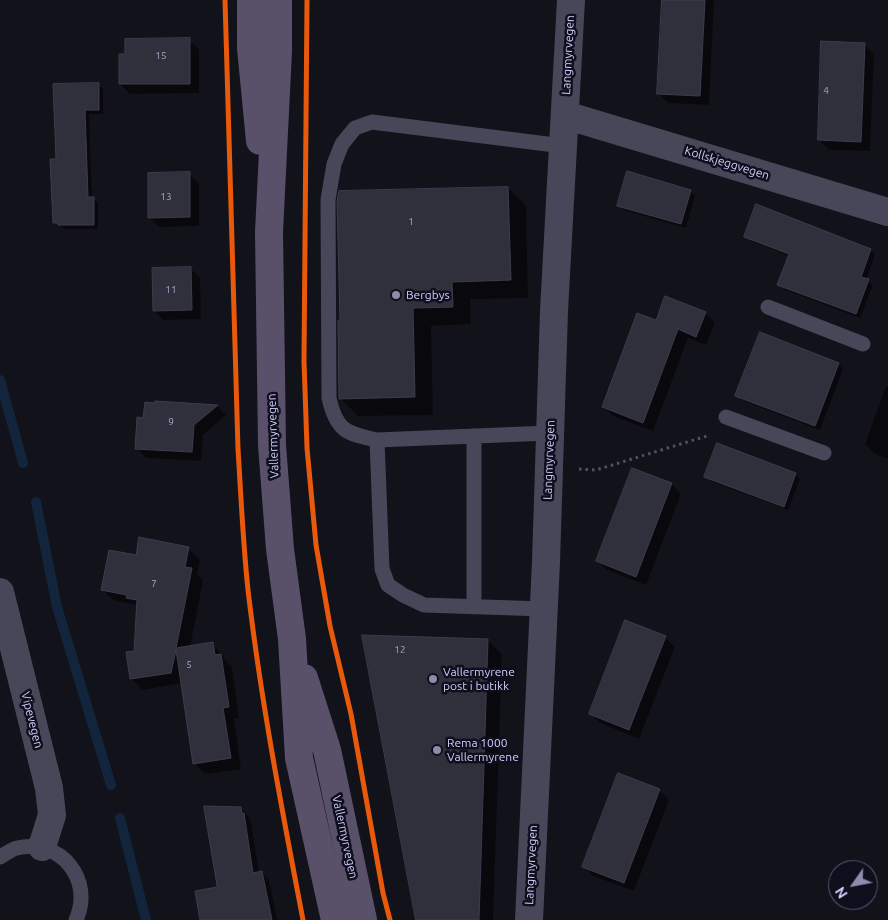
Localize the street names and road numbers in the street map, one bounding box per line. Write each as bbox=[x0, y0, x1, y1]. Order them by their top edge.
street label: Langmyrvegen bbox=[559, 15, 577, 95]
street label: Kollskjeggvegen bbox=[683, 143, 771, 183]
street label: Vallermyrvegen bbox=[264, 393, 282, 479]
street label: Langmyrvegen bbox=[540, 420, 558, 500]
street label: Vipevegen bbox=[18, 690, 46, 750]
street label: Vallermyrvegen bbox=[329, 794, 361, 880]
street label: Langmyrvegen bbox=[522, 825, 540, 905]

